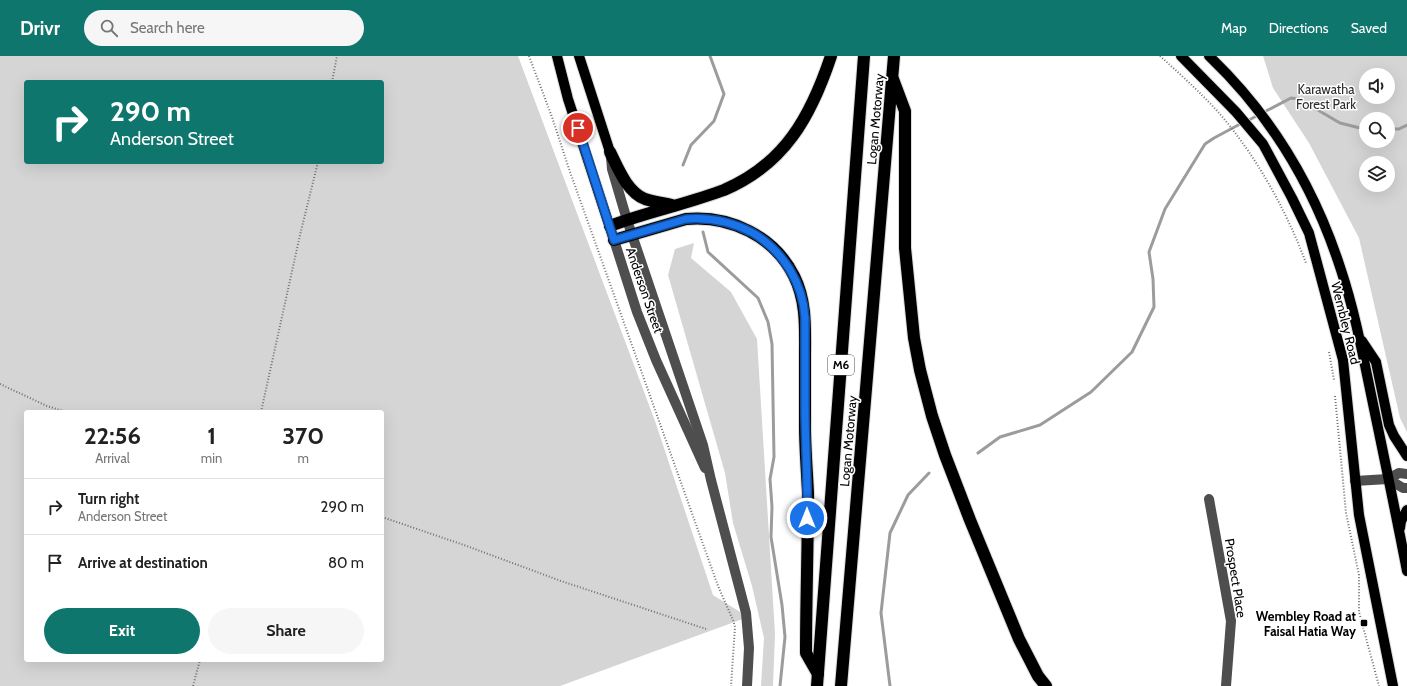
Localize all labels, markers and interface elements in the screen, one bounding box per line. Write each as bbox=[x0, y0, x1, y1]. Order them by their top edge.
search box bbox=[84, 10, 364, 46]
text: Drivr bbox=[20, 17, 60, 40]
icon: search bbox=[98, 17, 120, 39]
text: Search here bbox=[130, 19, 205, 37]
text: Map bbox=[1221, 19, 1247, 37]
text: Directions bbox=[1269, 19, 1329, 37]
text: Saved bbox=[1351, 19, 1387, 37]
map controls bbox=[1359, 68, 1395, 192]
button: sound bbox=[1359, 68, 1395, 104]
street label: Logan Motorway bbox=[863, 72, 887, 165]
park label: Karawatha Forest Park bbox=[1296, 81, 1356, 112]
text: 290 m bbox=[110, 94, 191, 128]
icon: right bbox=[44, 96, 96, 148]
pin bbox=[561, 111, 595, 145]
button: search bbox=[1359, 112, 1395, 148]
icon: arrive bbox=[567, 117, 589, 139]
text: Anderson Street bbox=[110, 128, 234, 150]
button: layers bbox=[1359, 156, 1395, 192]
street label: Anderson Street bbox=[623, 245, 667, 335]
street label: Wembley Road bbox=[1328, 280, 1364, 366]
road number: M6 bbox=[828, 355, 854, 375]
street label: Logan Motorway bbox=[836, 394, 860, 487]
text: 22:56 bbox=[84, 421, 141, 450]
text: 1 bbox=[207, 421, 216, 450]
text: 370 bbox=[282, 421, 324, 450]
text: Arrival bbox=[95, 450, 130, 466]
text: min bbox=[201, 450, 222, 466]
text: m bbox=[297, 450, 309, 466]
text: Turn right bbox=[78, 490, 139, 508]
icon: right bbox=[44, 496, 66, 518]
position arrow bbox=[786, 497, 828, 539]
text: 290 m bbox=[321, 498, 364, 516]
text: Anderson Street bbox=[78, 508, 167, 524]
street label: Prospect Place bbox=[1222, 537, 1250, 619]
icon: arrive bbox=[44, 552, 66, 574]
text: Arrive at destination bbox=[78, 554, 208, 572]
text: 80 m bbox=[328, 554, 364, 572]
button: Exit bbox=[44, 608, 200, 654]
button: Share bbox=[208, 608, 364, 654]
place label: Wembley Road at Faisal Hatia Way bbox=[1256, 608, 1357, 639]
marker: Wembley Road at Faisal Hatia Way bbox=[1359, 618, 1369, 628]

